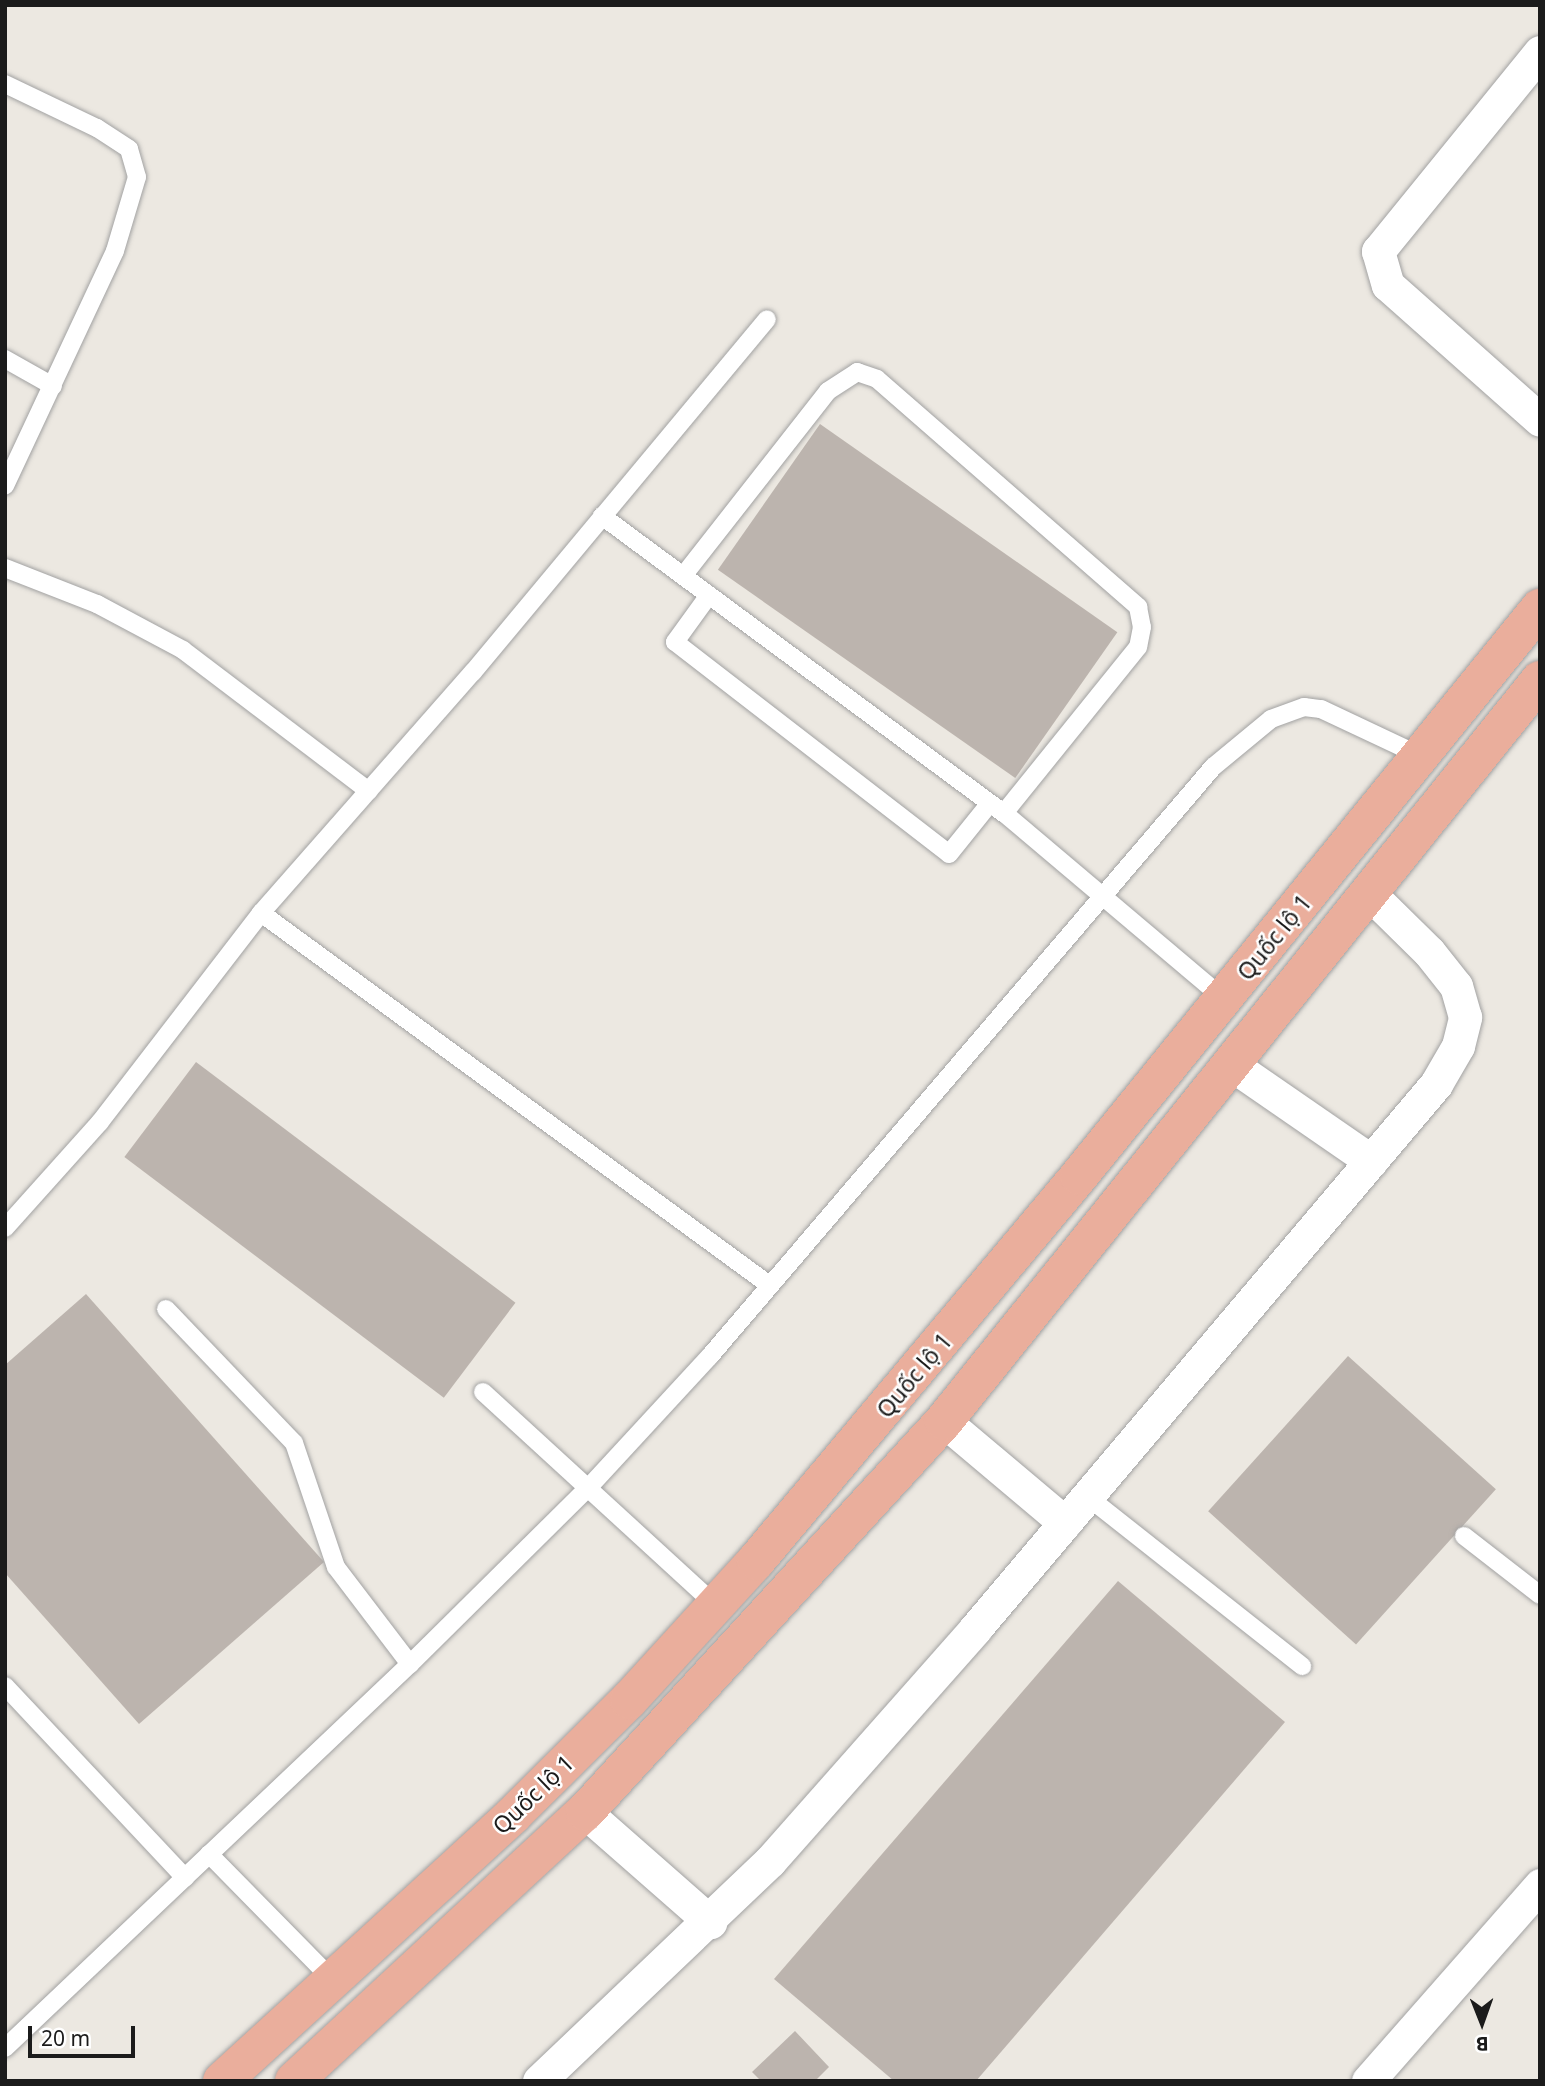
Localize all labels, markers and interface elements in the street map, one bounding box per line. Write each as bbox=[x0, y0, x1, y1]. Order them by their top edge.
street label: Quốc lộ 1 bbox=[1231, 889, 1317, 985]
street label: Quốc lộ 1 bbox=[871, 1327, 957, 1423]
street label: Quốc lộ 1 bbox=[487, 1749, 579, 1839]
north arrow bbox=[1447, 1988, 1517, 2058]
scale bar bbox=[32, 2012, 138, 2056]
text: 20 m bbox=[41, 2024, 90, 2052]
text: B bbox=[1476, 2031, 1489, 2057]

